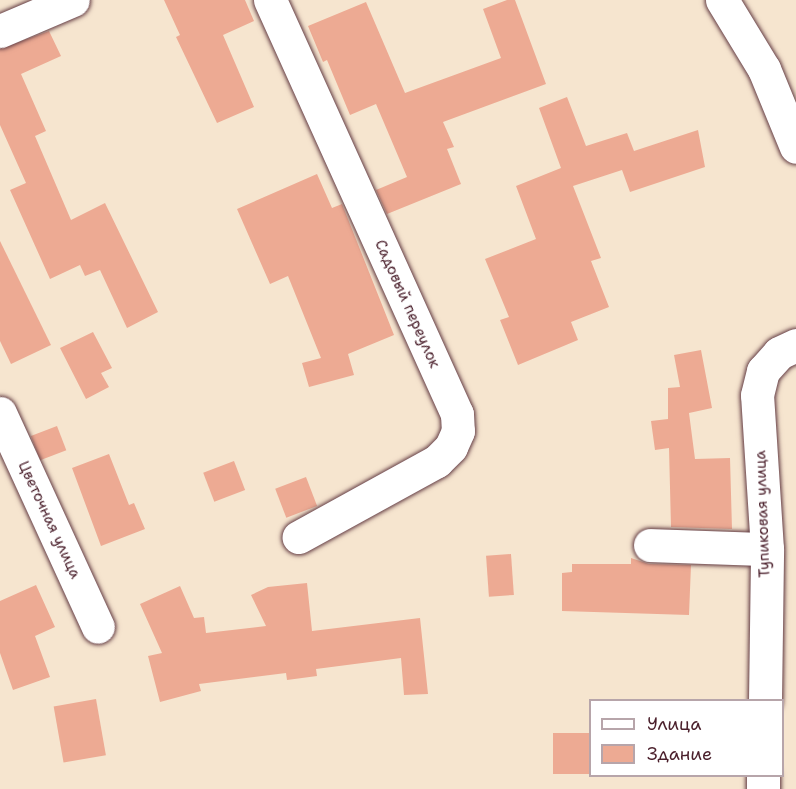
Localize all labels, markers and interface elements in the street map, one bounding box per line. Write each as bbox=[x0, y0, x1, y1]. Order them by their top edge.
street label: Садовый переулок bbox=[371, 237, 443, 371]
street label: Тупиковая улица bbox=[752, 450, 774, 578]
street label: Цветочная улица bbox=[14, 458, 84, 582]
legend bbox=[589, 699, 784, 777]
text: Улица bbox=[647, 712, 701, 736]
text: Здание bbox=[647, 742, 712, 766]

